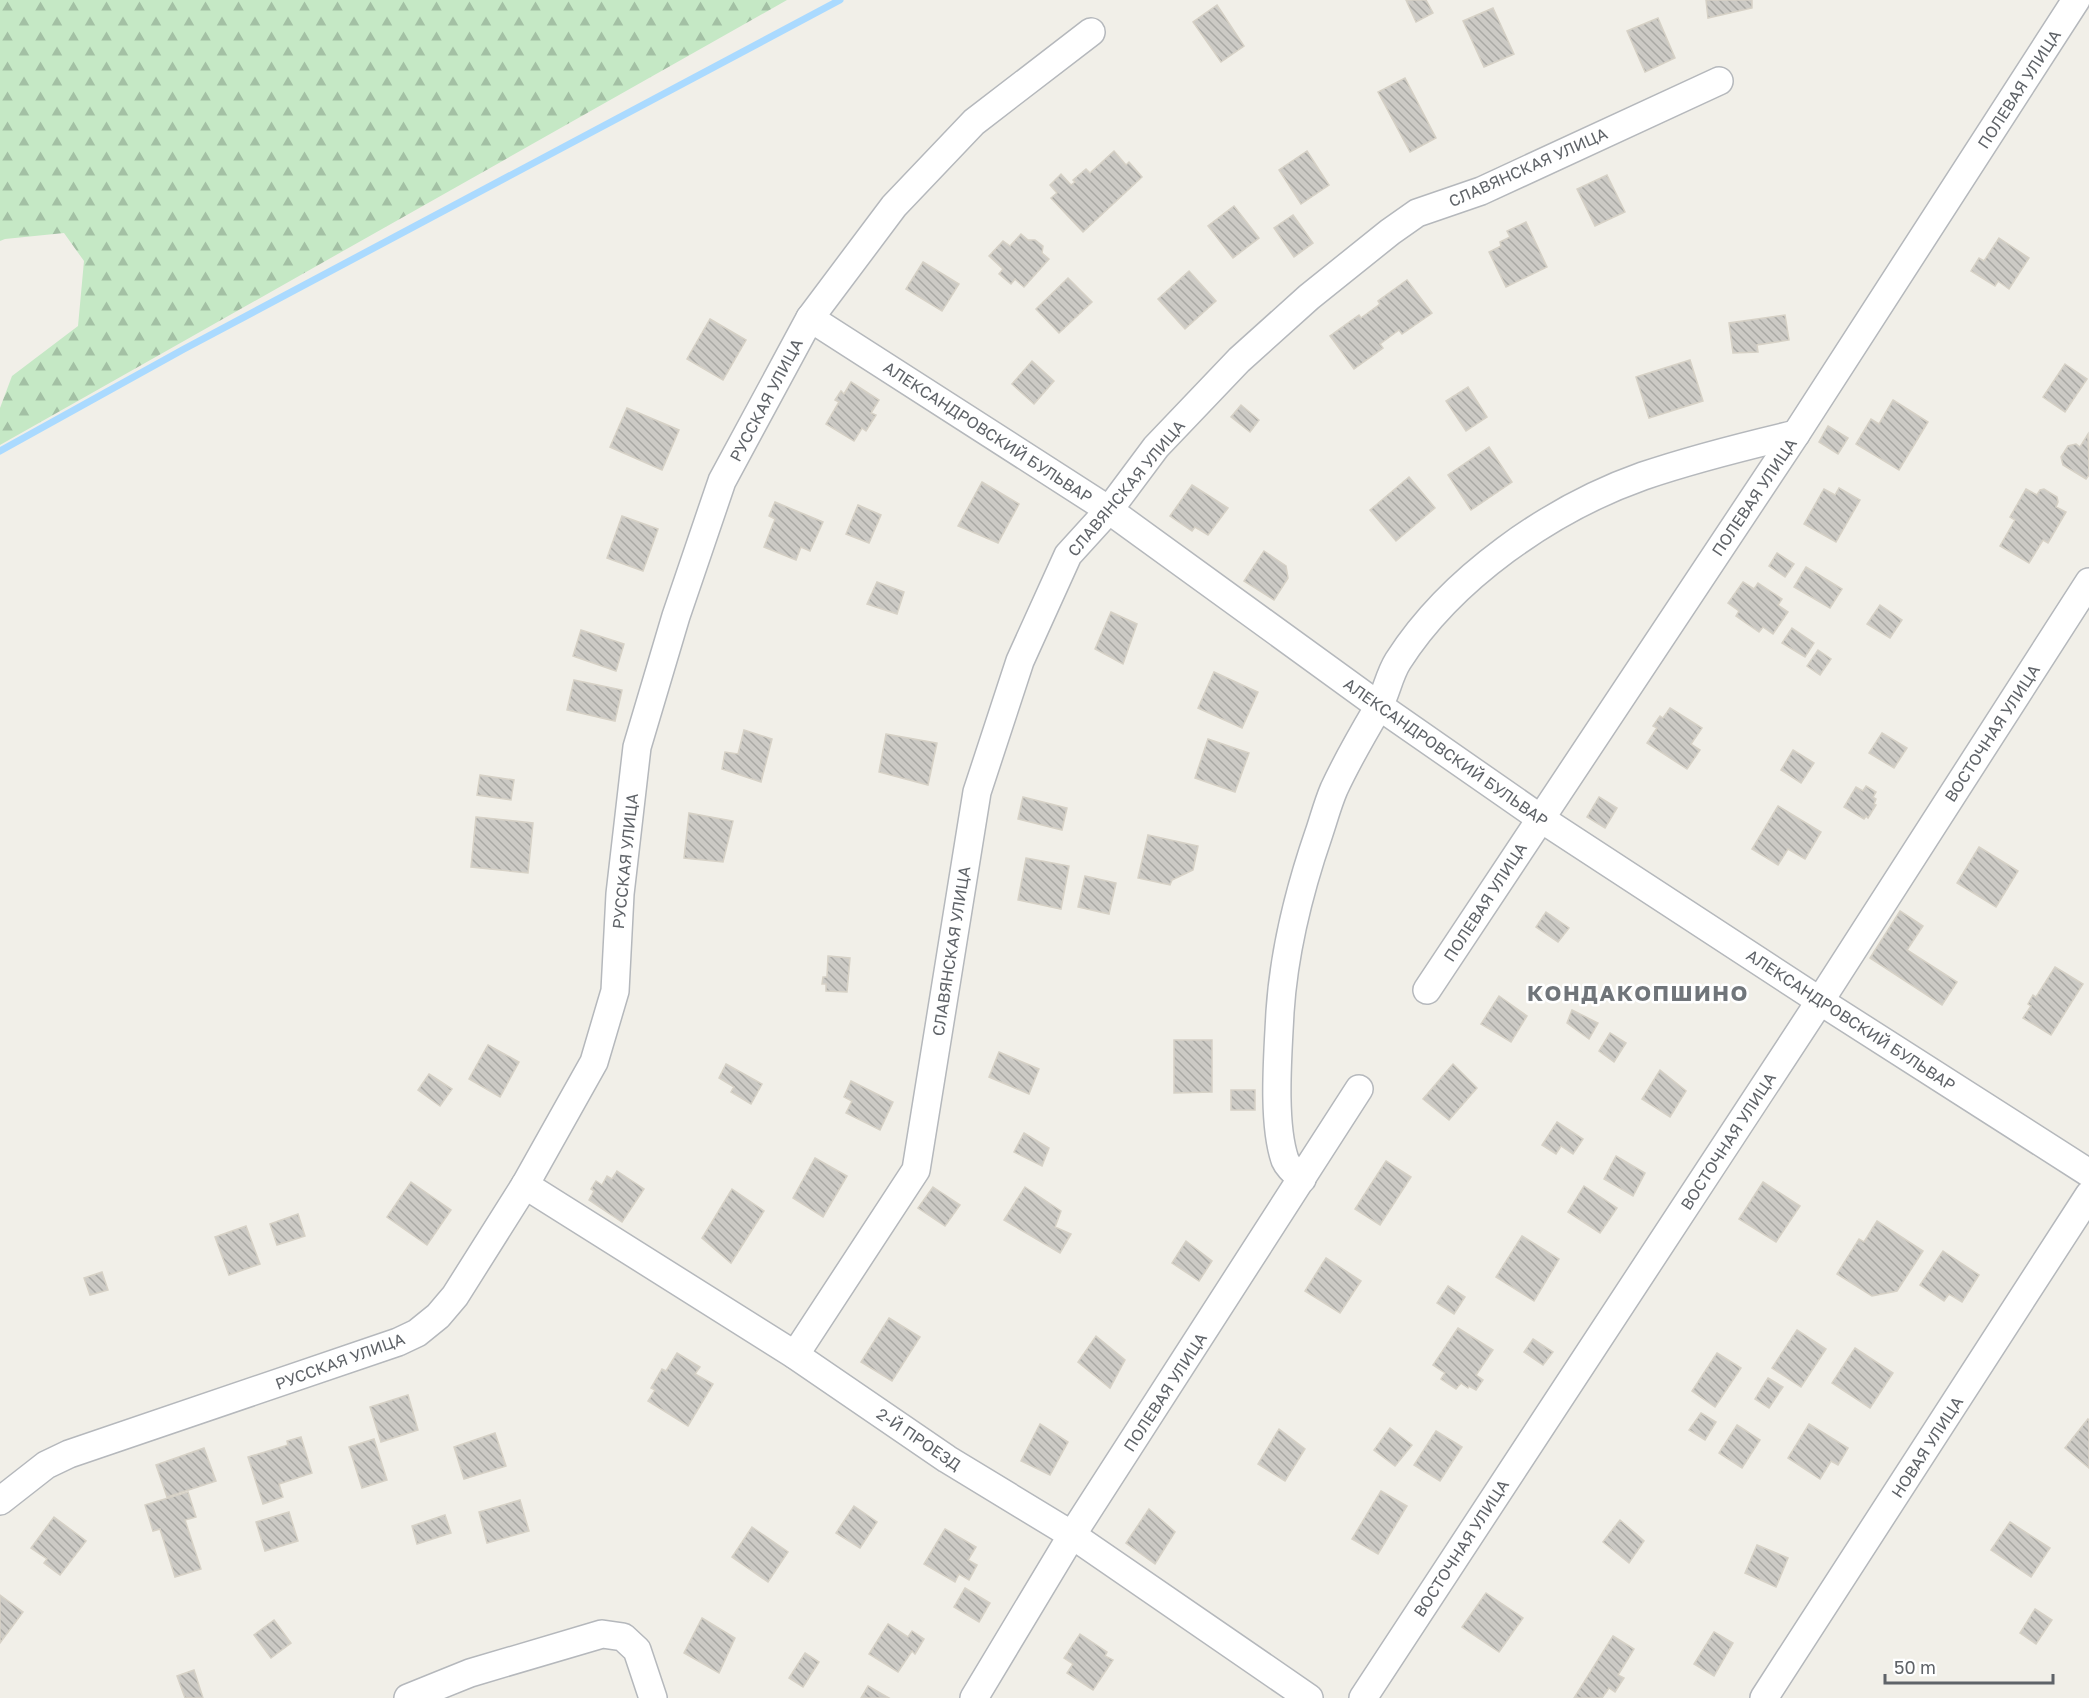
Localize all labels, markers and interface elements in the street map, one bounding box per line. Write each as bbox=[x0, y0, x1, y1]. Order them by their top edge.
street label: ПОЛЕВАЯ УЛИЦА bbox=[1973, 25, 2065, 152]
street label: СЛАВЯНСКАЯ УЛИЦА bbox=[1445, 123, 1611, 211]
street label: РУССКАЯ УЛИЦА bbox=[725, 335, 807, 465]
street label: АЛЕКСАНДРОВСКИЙ БУЛЬВАР bbox=[880, 357, 1096, 507]
street label: СЛАВЯНСКАЯ УЛИЦА bbox=[1063, 416, 1189, 560]
street label: ПОЛЕВАЯ УЛИЦА bbox=[1707, 434, 1801, 560]
street label: ВОСТОЧНАЯ УЛИЦА bbox=[1940, 660, 2044, 805]
street label: АЛЕКСАНДРОВСКИЙ БУЛЬВАР bbox=[1340, 674, 1552, 830]
street label: РУССКАЯ УЛИЦА bbox=[608, 792, 642, 930]
street label: ПОЛЕВАЯ УЛИЦА bbox=[1439, 838, 1531, 965]
street label: СЛАВЯНСКАЯ УЛИЦА bbox=[928, 864, 974, 1037]
street label: АЛЕКСАНДРОВСКИЙ БУЛЬВАР bbox=[1743, 945, 1959, 1095]
district label: КОНДАКОПШИНО bbox=[1527, 979, 1749, 1006]
street label: ВОСТОЧНАЯ УЛИЦА bbox=[1676, 1068, 1780, 1213]
street label: РУССКАЯ УЛИЦА bbox=[273, 1328, 408, 1394]
street label: ПОЛЕВАЯ УЛИЦА bbox=[1119, 1328, 1211, 1455]
street label: НОВАЯ УЛИЦА bbox=[1887, 1392, 1967, 1501]
street label: 2-Й ПРОЕЗД bbox=[873, 1403, 965, 1475]
street label: ВОСТОЧНАЯ УЛИЦА bbox=[1409, 1475, 1513, 1620]
scale bar bbox=[1885, 1647, 2053, 1685]
text: 50 m bbox=[1894, 1656, 1936, 1678]

